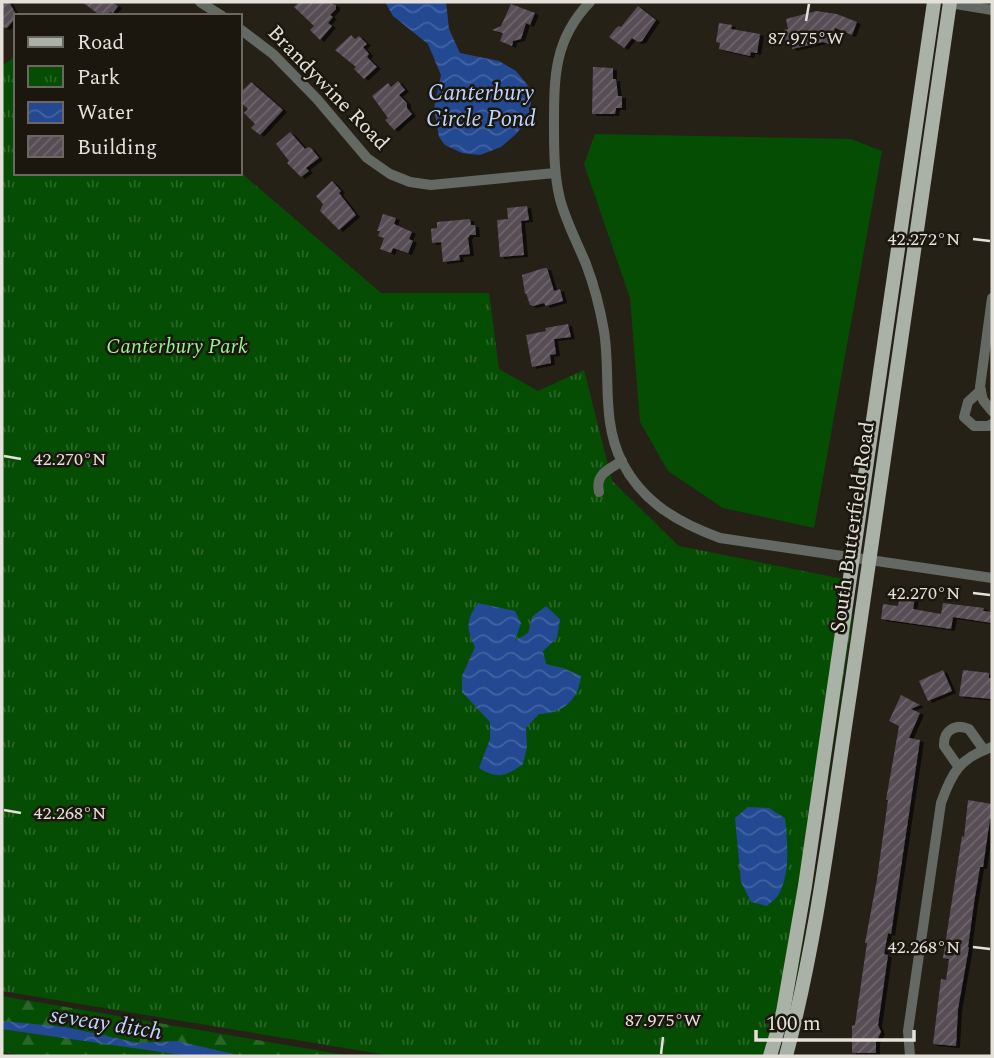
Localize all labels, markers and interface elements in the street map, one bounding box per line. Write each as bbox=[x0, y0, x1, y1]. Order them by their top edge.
legend bbox=[14, 14, 242, 175]
street label: Brandywine Road bbox=[260, 18, 396, 158]
text: 87.975°W bbox=[768, 25, 844, 52]
text: Road bbox=[77, 27, 124, 59]
text: Park bbox=[77, 62, 121, 94]
water label: Canterbury Circle Pond bbox=[426, 76, 536, 137]
text: Water bbox=[77, 97, 133, 129]
text: Building bbox=[77, 132, 157, 164]
text: 42.272°N bbox=[888, 226, 960, 253]
park label: Canterbury Park bbox=[106, 331, 248, 363]
street label: South Butterfield Road bbox=[822, 419, 884, 635]
text: 42.270°N bbox=[34, 446, 106, 473]
text: 42.270°N bbox=[888, 580, 960, 607]
text: 42.268°N bbox=[34, 800, 106, 827]
text: 42.268°N bbox=[888, 934, 960, 961]
water label: seveay ditch bbox=[47, 998, 165, 1050]
scale bar bbox=[756, 998, 914, 1042]
text: 87.975°W bbox=[625, 1007, 701, 1034]
text: 100 m bbox=[766, 1008, 821, 1040]

